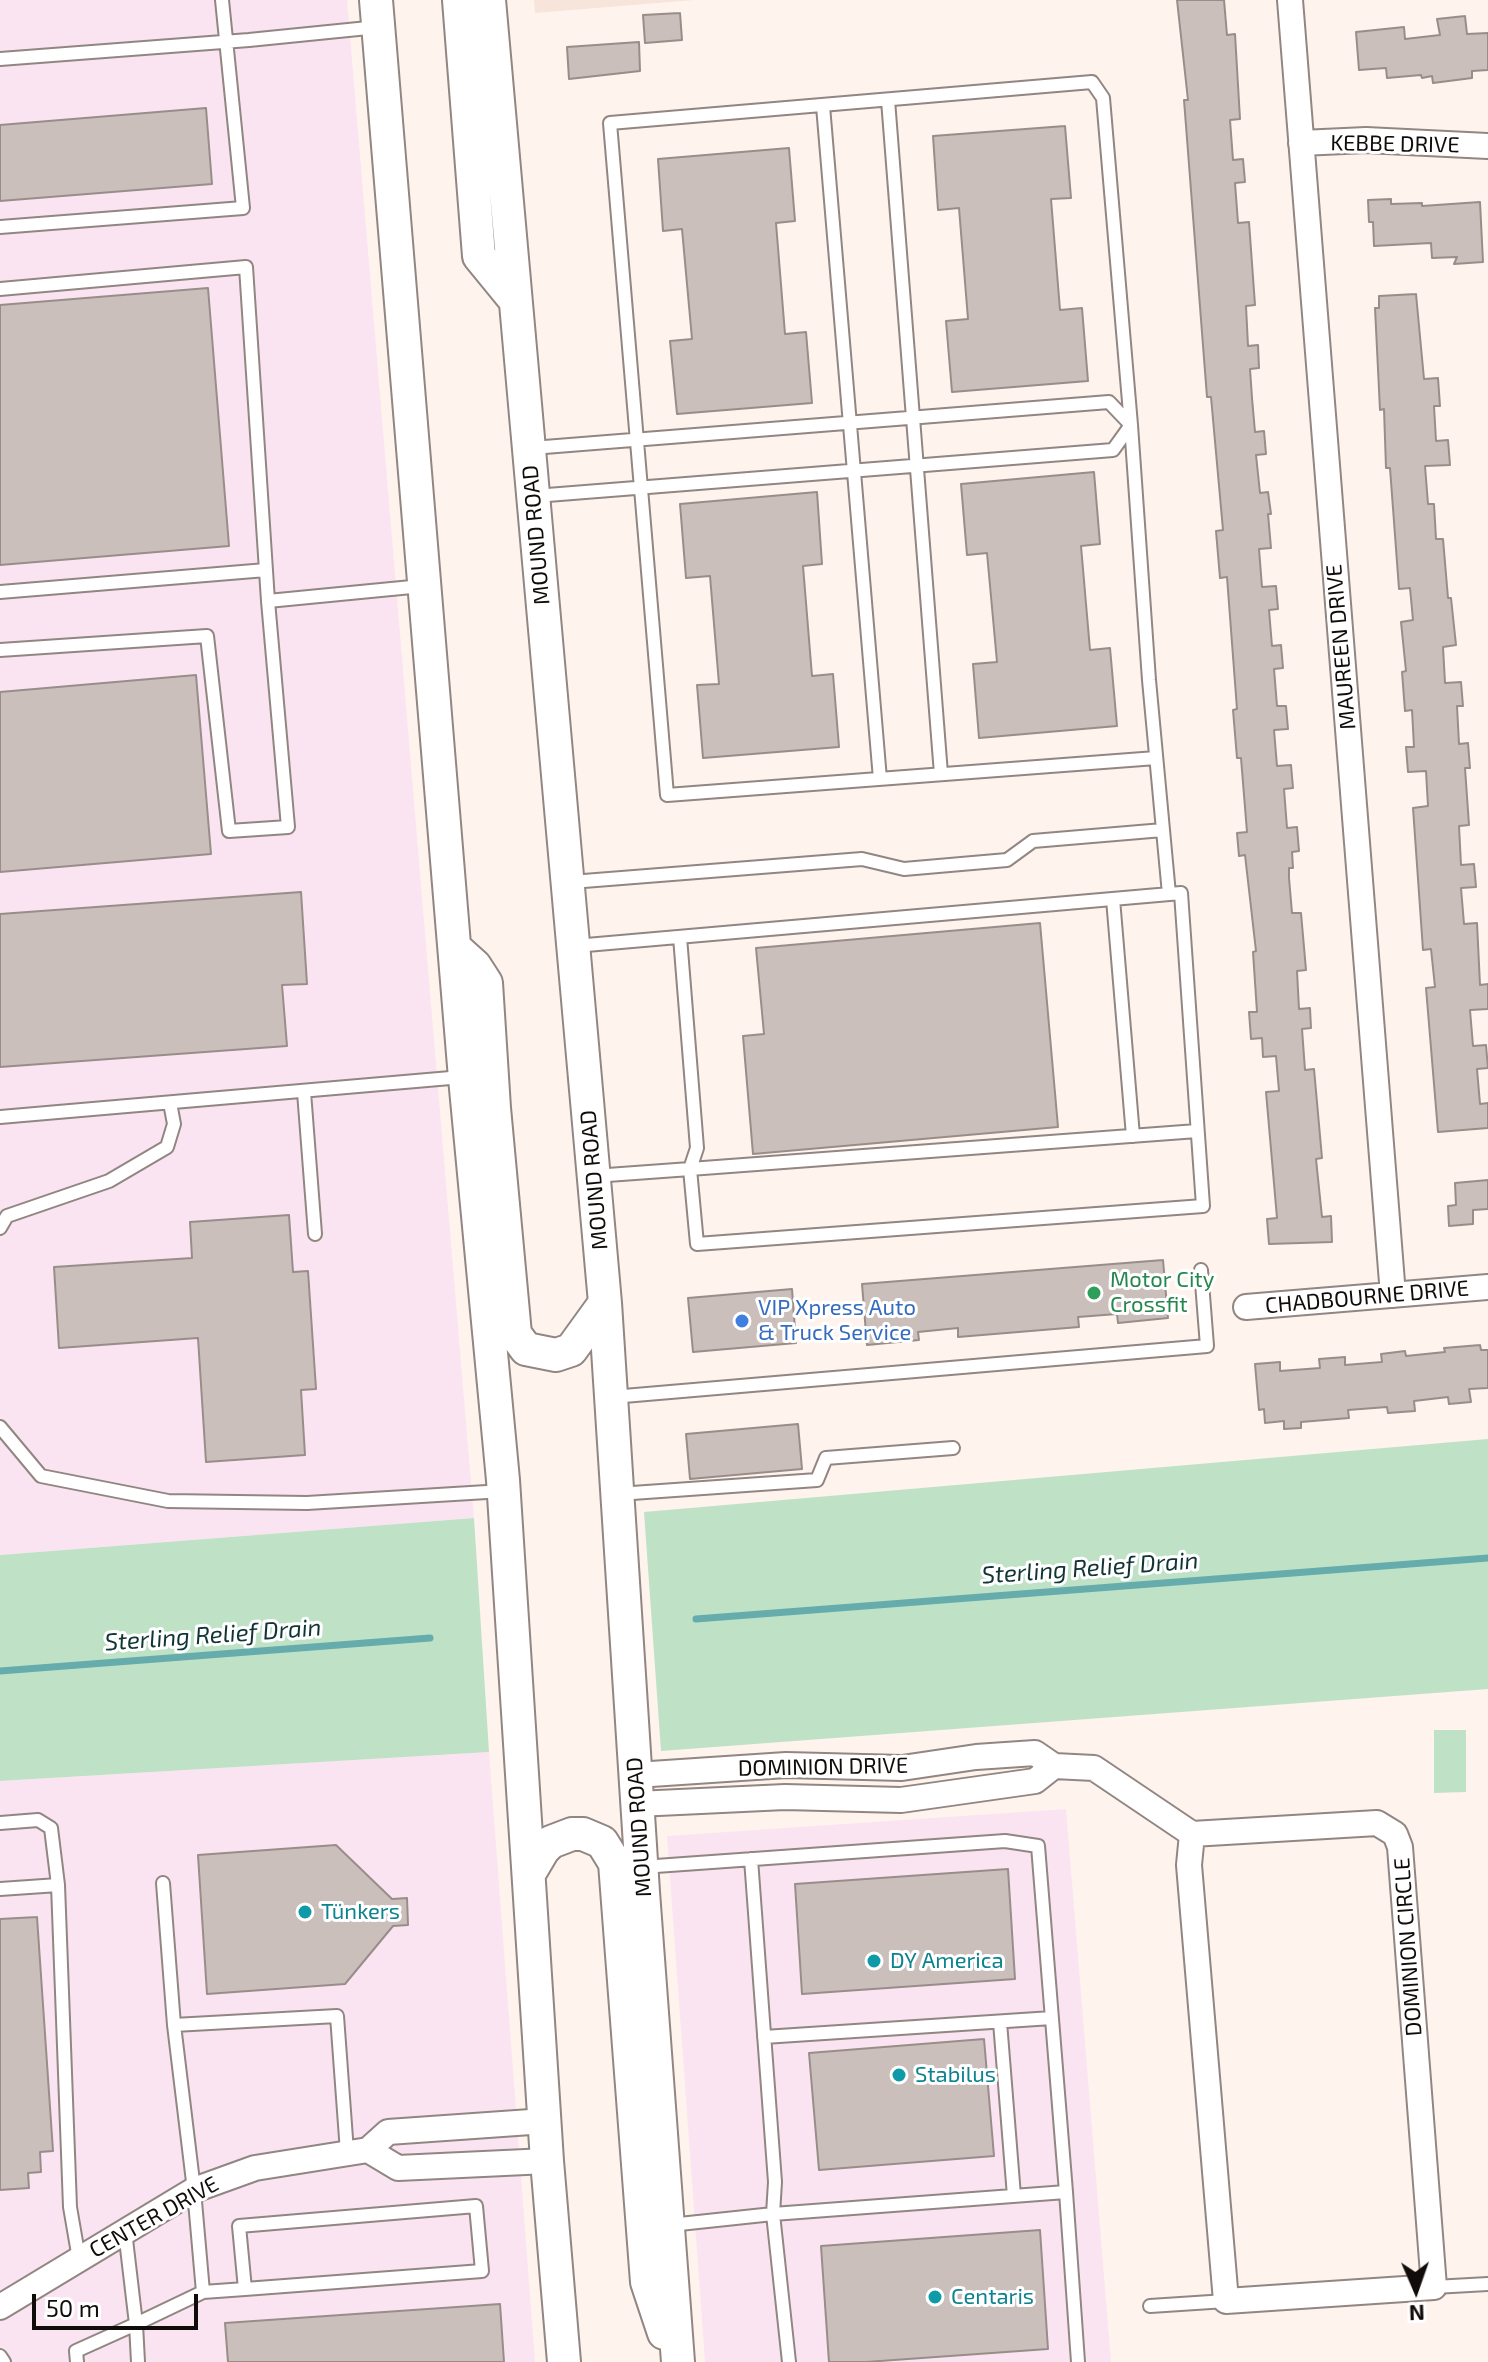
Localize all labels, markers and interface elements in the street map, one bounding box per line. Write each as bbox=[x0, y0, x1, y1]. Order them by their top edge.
street label: KEBBE DRIVE bbox=[1330, 130, 1460, 158]
street label: MOUND ROAD bbox=[517, 464, 555, 606]
street label: MAUREEN DRIVE bbox=[1321, 563, 1361, 731]
street label: MOUND ROAD bbox=[575, 1109, 613, 1251]
place label: Motor City Crossfit bbox=[1110, 1267, 1214, 1318]
street label: CHADBOURNE DRIVE bbox=[1264, 1275, 1470, 1319]
marker: Motor City Crossfit bbox=[1085, 1284, 1103, 1302]
place label: VIP Xpress Auto & Truck Service bbox=[758, 1295, 916, 1346]
marker: VIP Xpress Auto & Truck Service bbox=[733, 1312, 751, 1330]
water label: Sterling Relief Drain bbox=[981, 1546, 1199, 1590]
water label: Sterling Relief Drain bbox=[104, 1613, 322, 1657]
street label: DOMINION DRIVE bbox=[738, 1752, 908, 1782]
street label: MOUND ROAD bbox=[621, 1756, 657, 1898]
street label: DOMINION CIRCLE bbox=[1389, 1857, 1427, 2037]
place label: Tünkers bbox=[321, 1899, 400, 1925]
marker: Tünkers bbox=[296, 1903, 314, 1921]
place label: DY America bbox=[890, 1948, 1004, 1974]
marker: DY America bbox=[865, 1952, 883, 1970]
place label: Stabilus bbox=[915, 2062, 996, 2088]
marker: Stabilus bbox=[890, 2066, 908, 2084]
street label: CENTER DRIVE bbox=[85, 2171, 223, 2263]
north arrow bbox=[1376, 2250, 1456, 2330]
scale bar bbox=[36, 2278, 202, 2328]
place label: Centaris bbox=[951, 2284, 1034, 2310]
marker: Centaris bbox=[926, 2288, 944, 2306]
text: 50 m bbox=[46, 2293, 100, 2322]
text: N bbox=[1408, 2301, 1425, 2327]

